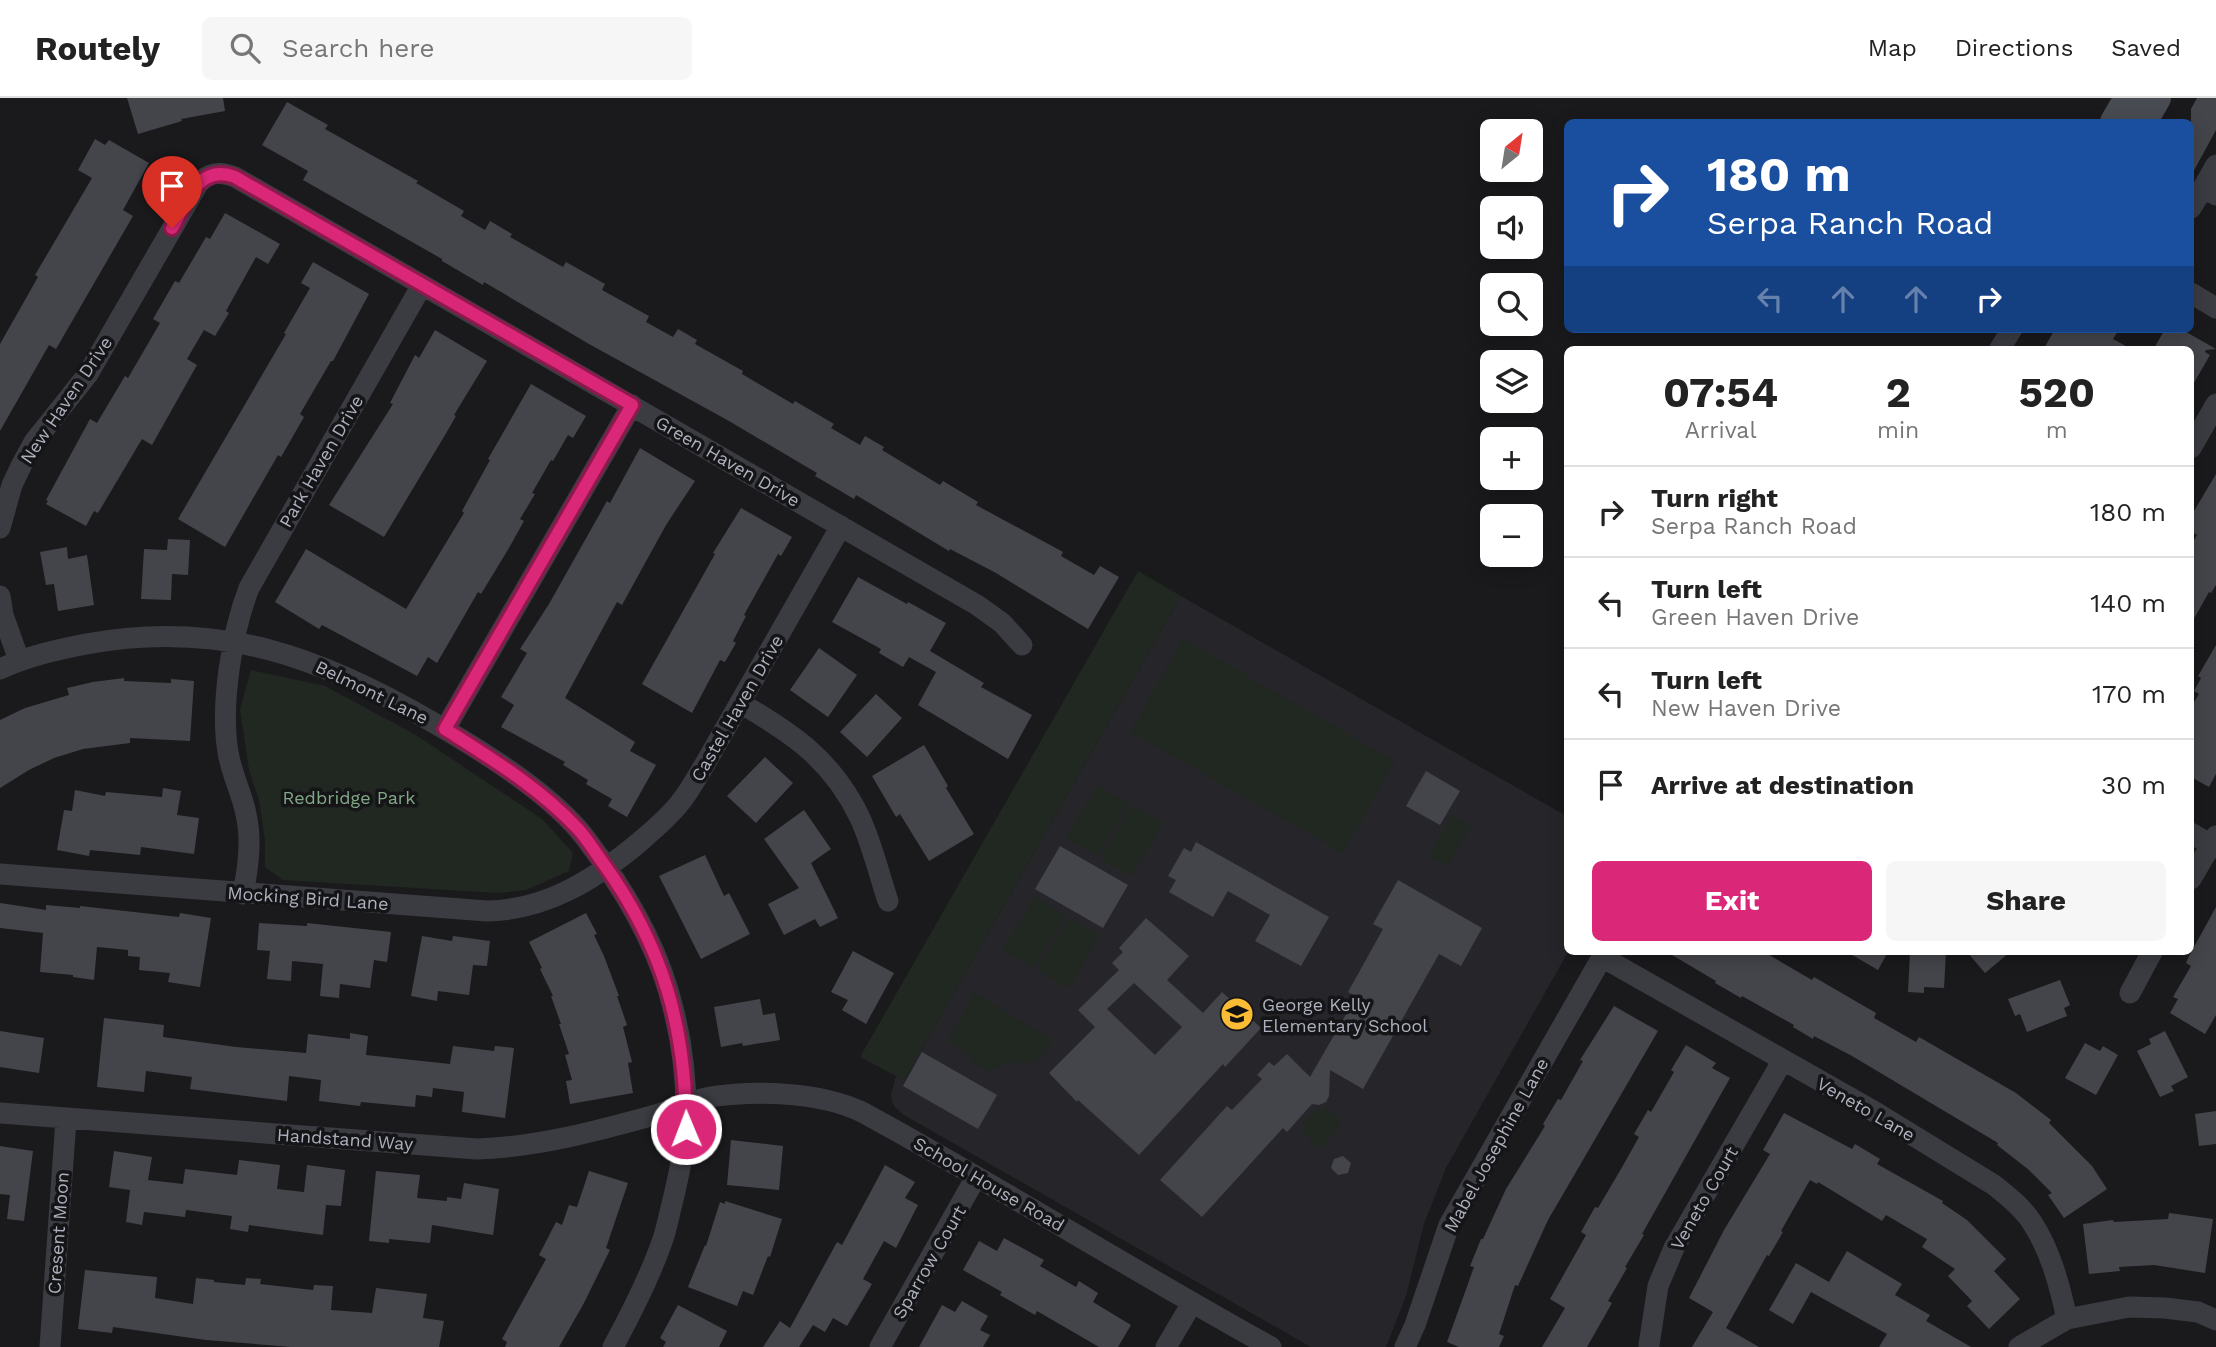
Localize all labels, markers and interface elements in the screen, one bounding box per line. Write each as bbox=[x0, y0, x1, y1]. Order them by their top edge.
search box bbox=[202, 17, 692, 80]
text: Routely bbox=[35, 29, 160, 68]
icon: search bbox=[226, 29, 264, 67]
text: Search here bbox=[282, 33, 434, 63]
text: Map bbox=[1868, 34, 1917, 62]
text: Directions bbox=[1955, 34, 2073, 62]
text: Saved bbox=[2111, 34, 2181, 62]
north arrow bbox=[1480, 119, 1544, 182]
map controls bbox=[1480, 119, 1543, 567]
text: 180 m bbox=[1707, 145, 1851, 203]
icon: right bbox=[1592, 147, 1683, 238]
pin bbox=[142, 156, 202, 228]
icon: arrive bbox=[153, 167, 191, 205]
button: sound bbox=[1480, 196, 1543, 259]
text: Serpa Ranch Road bbox=[1707, 204, 1993, 242]
button: search bbox=[1480, 273, 1543, 336]
icon: left bbox=[1751, 280, 1789, 318]
icon: ahead bbox=[1824, 280, 1862, 318]
icon: ahead bbox=[1897, 280, 1935, 318]
icon: right bbox=[1970, 280, 2008, 318]
street label: New Haven Drive bbox=[16, 332, 116, 468]
button: layers bbox=[1480, 350, 1543, 413]
text: 07:54 bbox=[1663, 368, 1778, 417]
text: 2 bbox=[1886, 368, 1911, 417]
text: 520 bbox=[2018, 368, 2095, 417]
street label: Park Haven Drive bbox=[275, 391, 367, 531]
street label: Green Haven Drive bbox=[652, 411, 804, 511]
text: Arrival bbox=[1685, 417, 1756, 444]
text: min bbox=[1877, 417, 1919, 444]
text: m bbox=[2046, 417, 2068, 444]
button: + bbox=[1480, 427, 1543, 490]
text: Turn right bbox=[1651, 483, 1778, 513]
icon: right bbox=[1592, 493, 1630, 531]
text: 180 m bbox=[2090, 497, 2166, 527]
button: − bbox=[1480, 504, 1543, 567]
text: Serpa Ranch Road bbox=[1651, 513, 1857, 540]
text: Turn left bbox=[1651, 574, 1762, 604]
icon: left bbox=[1592, 584, 1630, 622]
text: 140 m bbox=[2090, 588, 2166, 618]
text: Green Haven Drive bbox=[1651, 604, 1859, 631]
street label: Castel Haven Drive bbox=[686, 631, 788, 785]
street label: Belmont Lane bbox=[312, 656, 432, 728]
text: Turn left bbox=[1651, 665, 1762, 695]
icon: left bbox=[1592, 675, 1630, 713]
text: 170 m bbox=[2092, 679, 2166, 709]
text: New Haven Drive bbox=[1651, 695, 1841, 722]
icon: arrive bbox=[1592, 766, 1630, 804]
text: Arrive at destination bbox=[1651, 770, 1914, 800]
text: 30 m bbox=[2101, 770, 2166, 800]
park label: Redbridge Park bbox=[283, 787, 415, 808]
button: Exit bbox=[1592, 861, 1872, 941]
button: Share bbox=[1886, 861, 2166, 941]
street label: Mocking Bird Lane bbox=[227, 882, 389, 914]
place label: George Kelly Elementary School bbox=[1262, 994, 1428, 1036]
school or university icon: George Kelly Elementary School bbox=[1218, 995, 1256, 1033]
street label: Mabel Josephine Lane bbox=[1439, 1054, 1553, 1236]
street label: Veneto Lane bbox=[1813, 1073, 1919, 1145]
position arrow bbox=[649, 1092, 723, 1166]
street label: Handstand Way bbox=[276, 1124, 415, 1154]
street label: School House Road bbox=[910, 1132, 1068, 1236]
street label: Veneto Court bbox=[1666, 1142, 1742, 1253]
street label: Cresent Moon bbox=[43, 1171, 73, 1295]
street label: Sparrow Court bbox=[888, 1201, 970, 1322]

